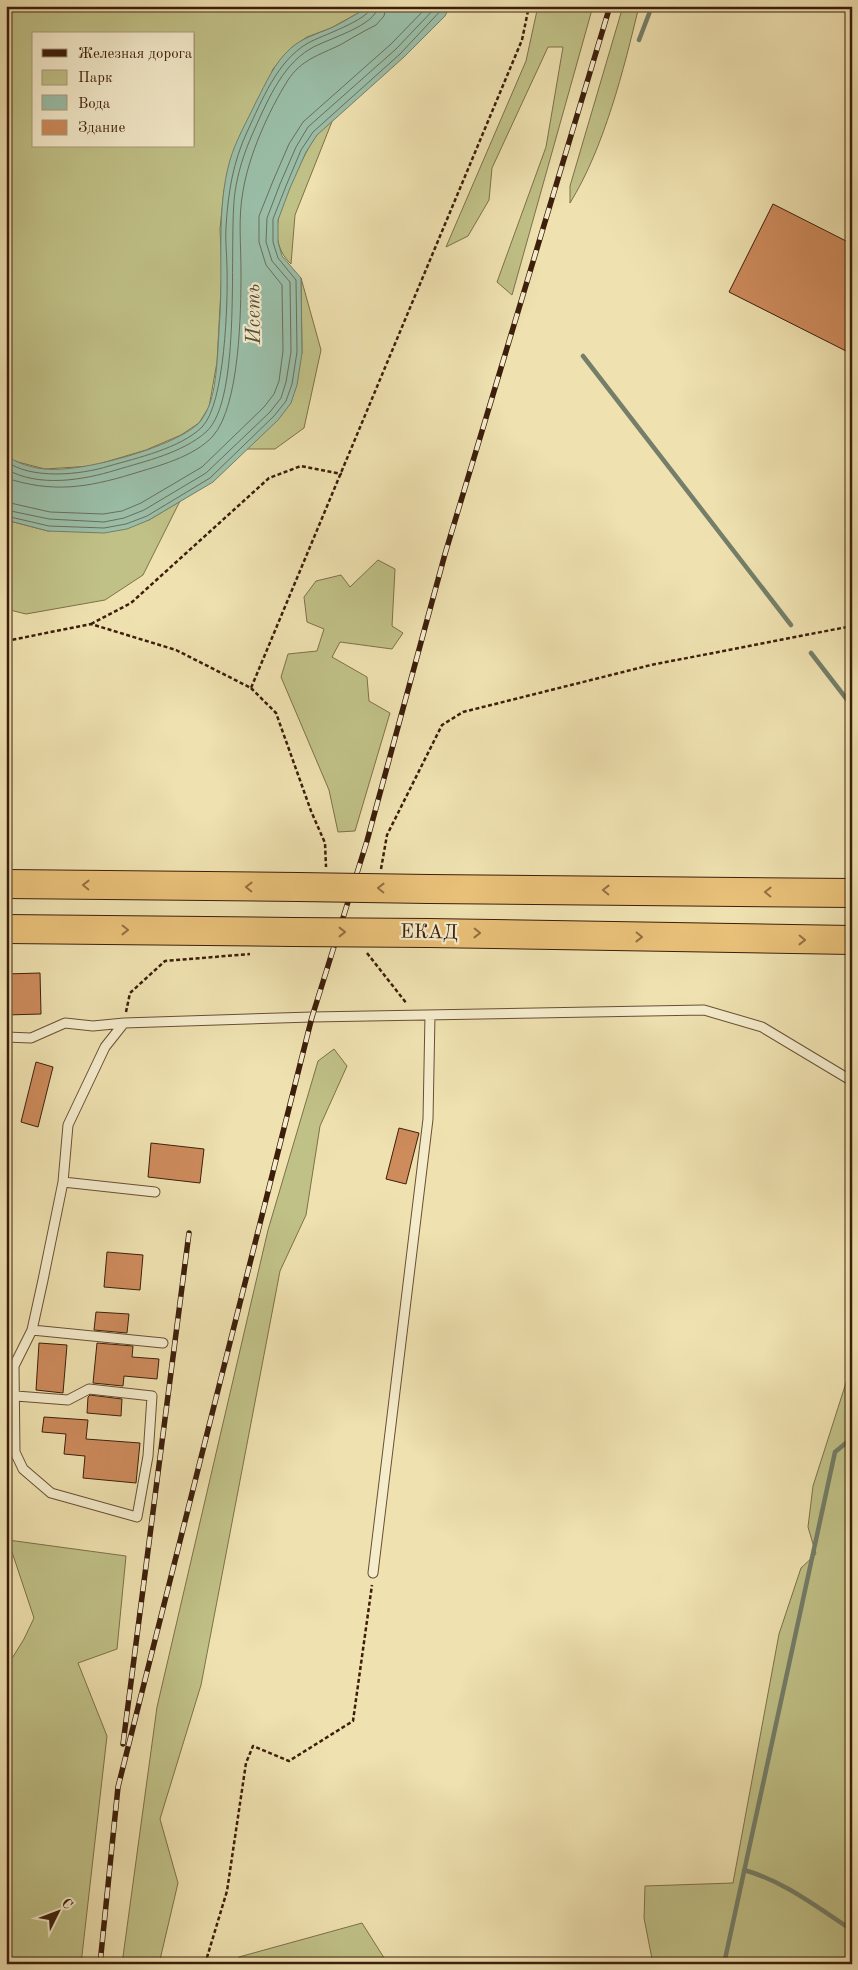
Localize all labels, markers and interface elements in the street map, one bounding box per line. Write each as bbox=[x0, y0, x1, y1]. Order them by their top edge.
legend bbox=[32, 32, 195, 148]
text: Железная дорога bbox=[78, 47, 193, 62]
text: Парк bbox=[78, 71, 113, 86]
text: Вода bbox=[78, 97, 111, 112]
text: Здание bbox=[78, 121, 125, 136]
water label: Исеть bbox=[243, 283, 265, 346]
one-way arrow bbox=[82, 880, 90, 890]
one-way arrow bbox=[245, 882, 252, 892]
one-way arrow bbox=[376, 883, 384, 893]
one-way arrow bbox=[601, 885, 609, 895]
one-way arrow bbox=[764, 887, 772, 897]
street label: ЕКАД bbox=[400, 922, 458, 944]
one-way arrow bbox=[122, 925, 129, 935]
one-way arrow bbox=[338, 927, 346, 937]
one-way arrow bbox=[473, 928, 481, 939]
one-way arrow bbox=[635, 931, 643, 942]
one-way arrow bbox=[798, 934, 806, 945]
north arrow bbox=[32, 1888, 82, 1938]
text: С bbox=[59, 1896, 75, 1912]

